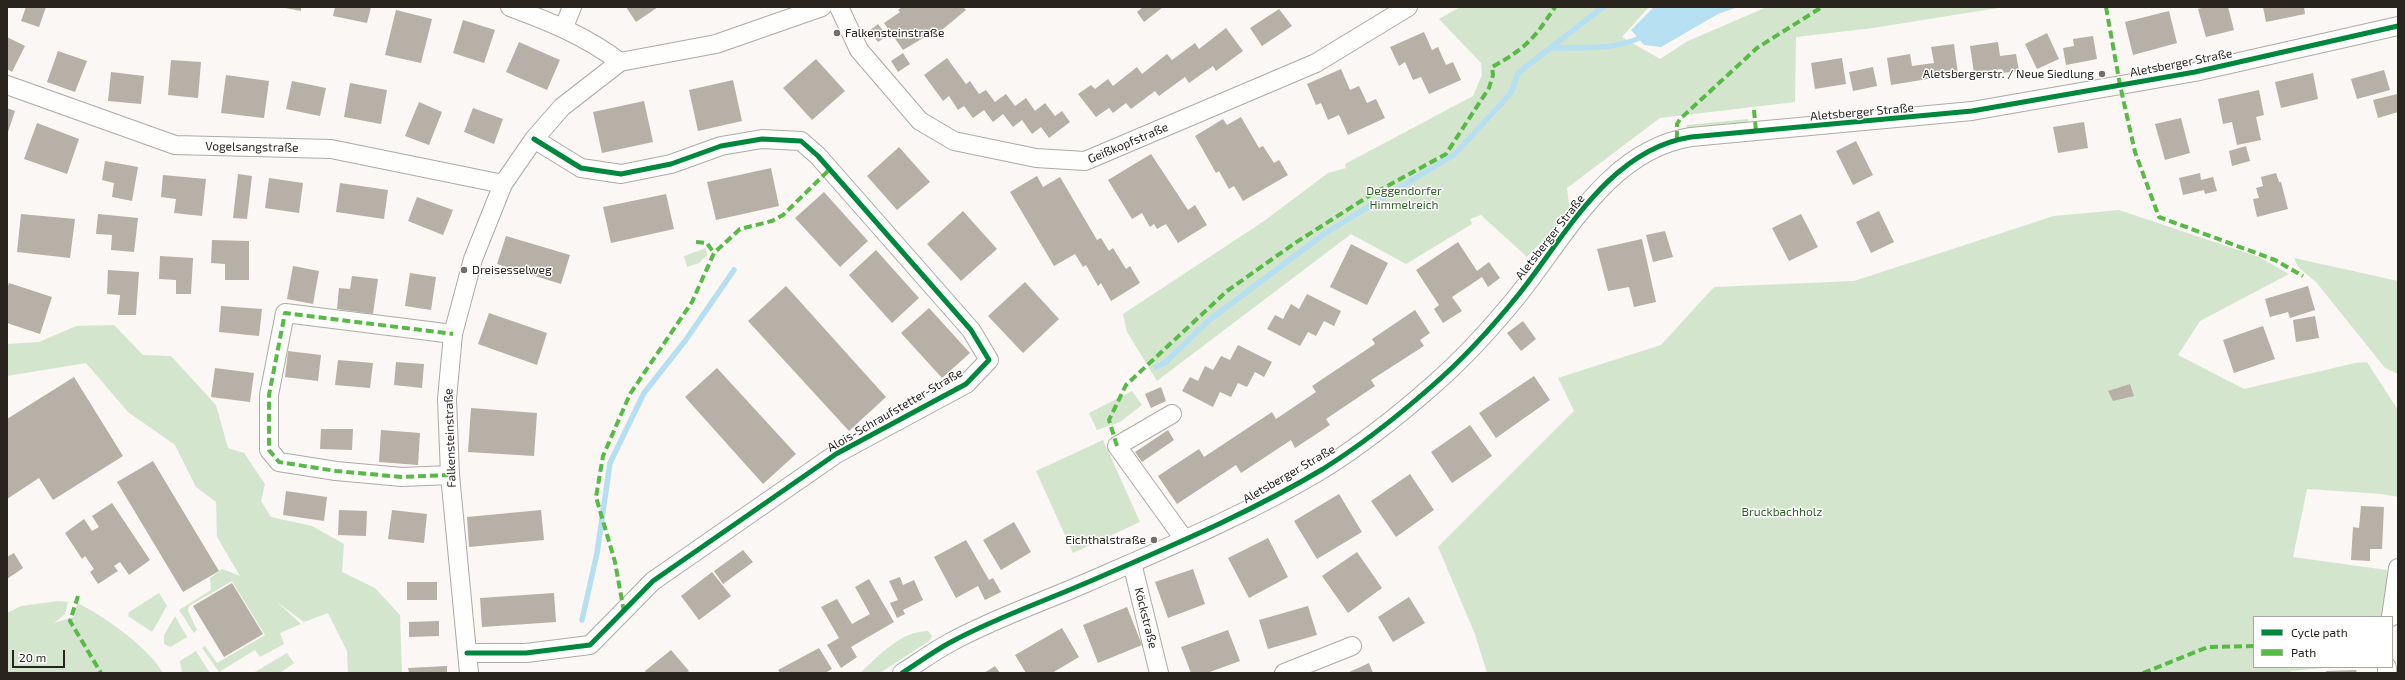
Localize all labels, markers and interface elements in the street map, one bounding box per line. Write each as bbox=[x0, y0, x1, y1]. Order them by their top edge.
place label: Falkensteinstraße bbox=[845, 26, 944, 40]
marker: Falkensteinstraße bbox=[832, 28, 842, 38]
street label: Aletsberger Straße bbox=[2129, 46, 2233, 80]
place label: Aletsbergerstr. / Neue Siedlung bbox=[1923, 67, 2094, 81]
marker: Aletsbergerstr. / Neue Siedlung bbox=[2097, 69, 2107, 79]
street label: Aletsberger Straße bbox=[1810, 100, 1914, 124]
street label: Geißkopfstraße bbox=[1086, 120, 1170, 166]
street label: Vogelsangstraße bbox=[205, 139, 299, 155]
park label: Deggendorfer Himmelreich bbox=[1366, 184, 1442, 212]
street label: Aletsberger Straße bbox=[1512, 192, 1588, 282]
place label: Dreisesselweg bbox=[472, 263, 552, 277]
marker: Dreisesselweg bbox=[459, 265, 469, 275]
street label: Alois-Schraufstetter-Straße bbox=[825, 365, 965, 455]
street label: Falkensteinstraße bbox=[441, 388, 459, 488]
street label: Aletsberger Straße bbox=[1240, 442, 1338, 506]
park label: Bruckbachholz bbox=[1742, 505, 1822, 519]
place label: Eichthalstraße bbox=[1065, 533, 1146, 547]
marker: Eichthalstraße bbox=[1149, 535, 1159, 545]
street label: Köckstraße bbox=[1131, 586, 1161, 650]
legend bbox=[2253, 616, 2393, 668]
text: Cycle path bbox=[2291, 625, 2348, 639]
scale bar bbox=[14, 642, 67, 668]
text: Path bbox=[2291, 645, 2316, 659]
text: 20 m bbox=[19, 650, 46, 664]

